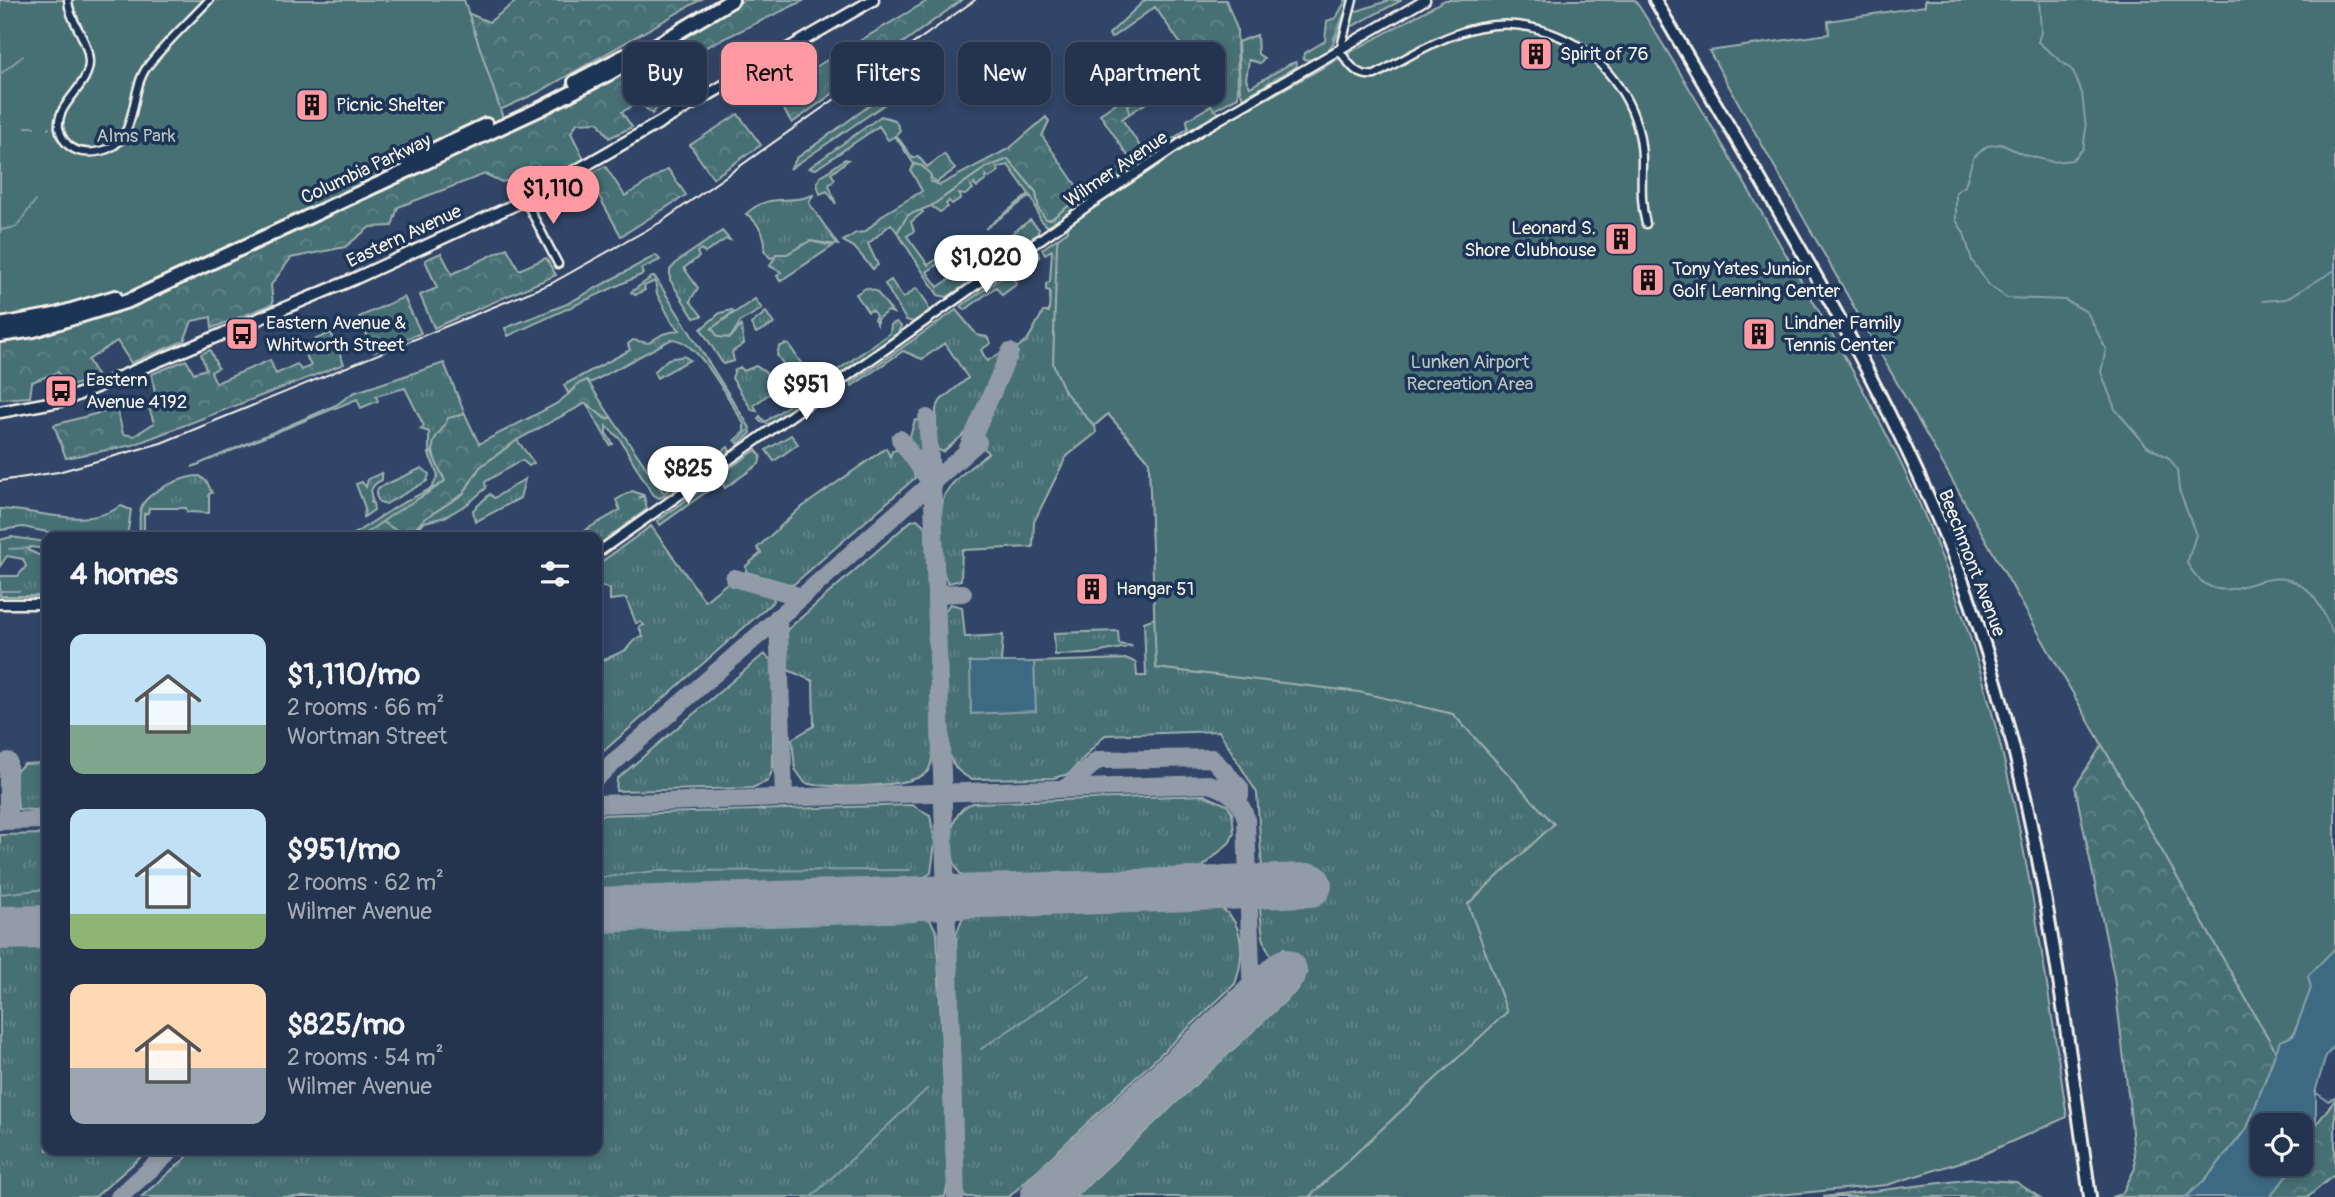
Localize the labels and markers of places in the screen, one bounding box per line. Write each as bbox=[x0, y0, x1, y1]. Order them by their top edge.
building icon: Spirit of 76 bbox=[1517, 35, 1555, 73]
place label: Spirit of 76 bbox=[1560, 42, 1649, 66]
building icon: Picnic Shelter bbox=[293, 86, 331, 124]
place label: Picnic Shelter bbox=[336, 93, 445, 117]
pin: $1,110 bbox=[496, 166, 610, 226]
place label: Leonard S. Shore Clubhouse bbox=[1464, 216, 1597, 262]
building icon: Leonard S. Shore Clubhouse bbox=[1602, 220, 1640, 258]
pin: $1,020 bbox=[929, 236, 1043, 295]
place label: Tony Yates Junior Golf Learning Center bbox=[1672, 257, 1841, 303]
building icon: Tony Yates Junior Golf Learning Center bbox=[1629, 261, 1667, 299]
place label: Eastern Avenue & Whitworth Street bbox=[266, 311, 406, 357]
place label: Lindner Family Tennis Center bbox=[1784, 311, 1901, 357]
bus stop icon: Eastern Avenue & Whitworth Street bbox=[223, 315, 261, 353]
building icon: Lindner Family Tennis Center bbox=[1740, 315, 1778, 353]
pin: $951 bbox=[765, 362, 847, 422]
place label: Eastern Avenue 4192 bbox=[86, 368, 187, 414]
bus stop icon: Eastern Avenue 4192 bbox=[42, 372, 80, 410]
pin: $825 bbox=[647, 447, 729, 506]
building icon: Hangar 51 bbox=[1073, 570, 1111, 608]
place label: Hangar 51 bbox=[1116, 577, 1194, 601]

